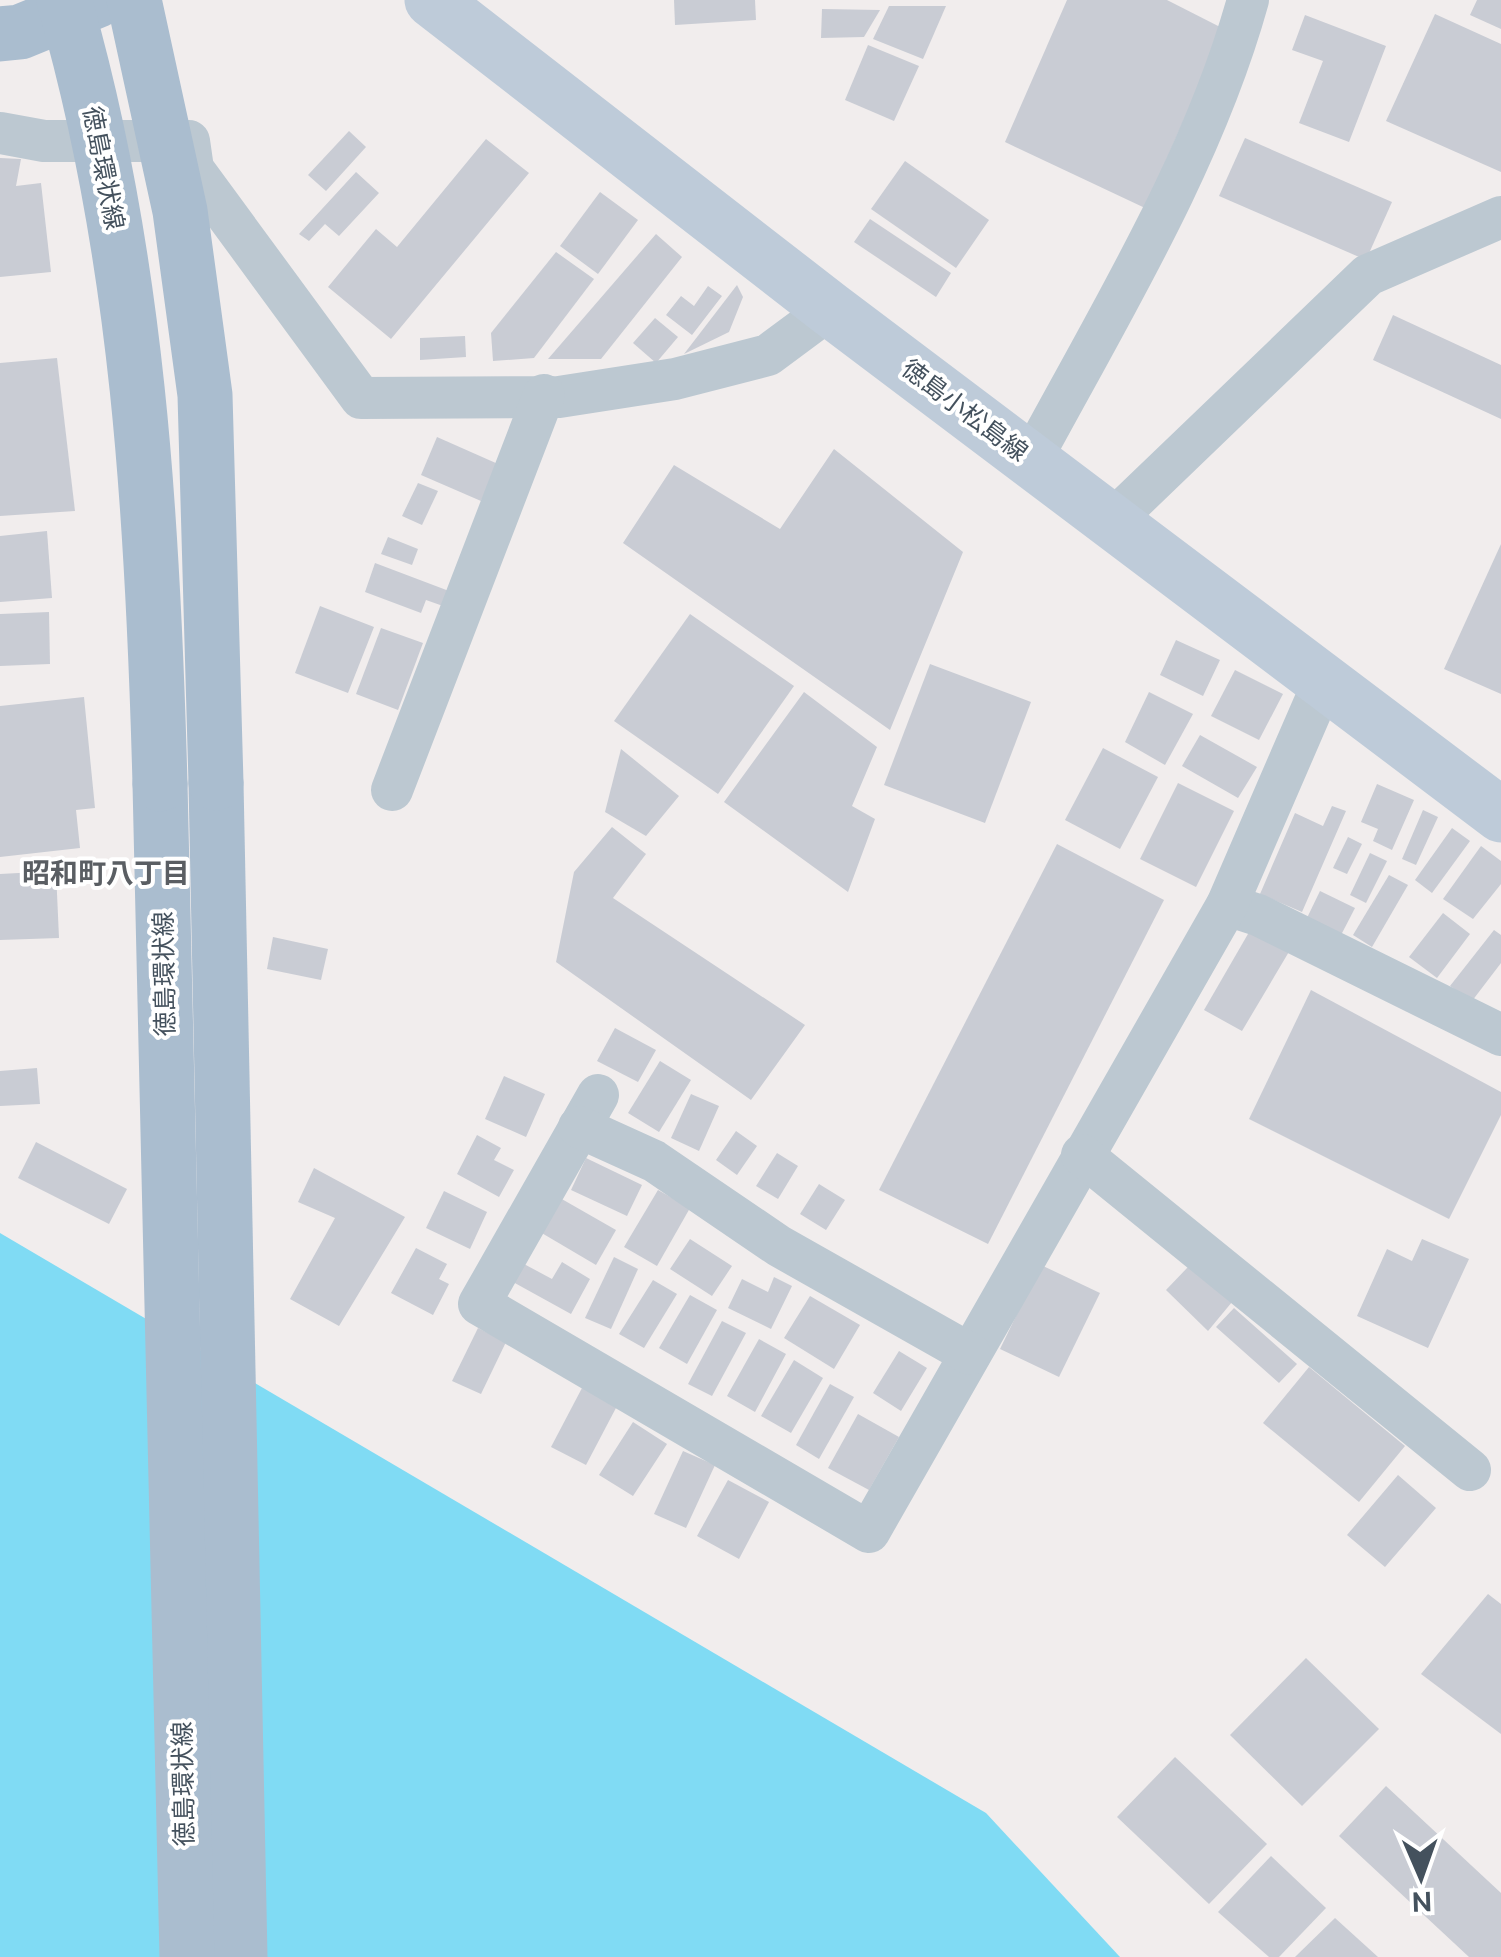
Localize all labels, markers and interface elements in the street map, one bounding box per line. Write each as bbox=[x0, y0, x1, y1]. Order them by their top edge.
street label: 徳島環状線 bbox=[78, 104, 130, 232]
street label: 徳島小松島線 bbox=[897, 354, 1033, 466]
district label: 昭和町八丁目 bbox=[22, 857, 190, 888]
street label: 徳島環状線 bbox=[149, 911, 179, 1037]
street label: 徳島環状線 bbox=[168, 1721, 198, 1847]
north arrow bbox=[1371, 1827, 1471, 1927]
text: N bbox=[1411, 1887, 1433, 1918]

